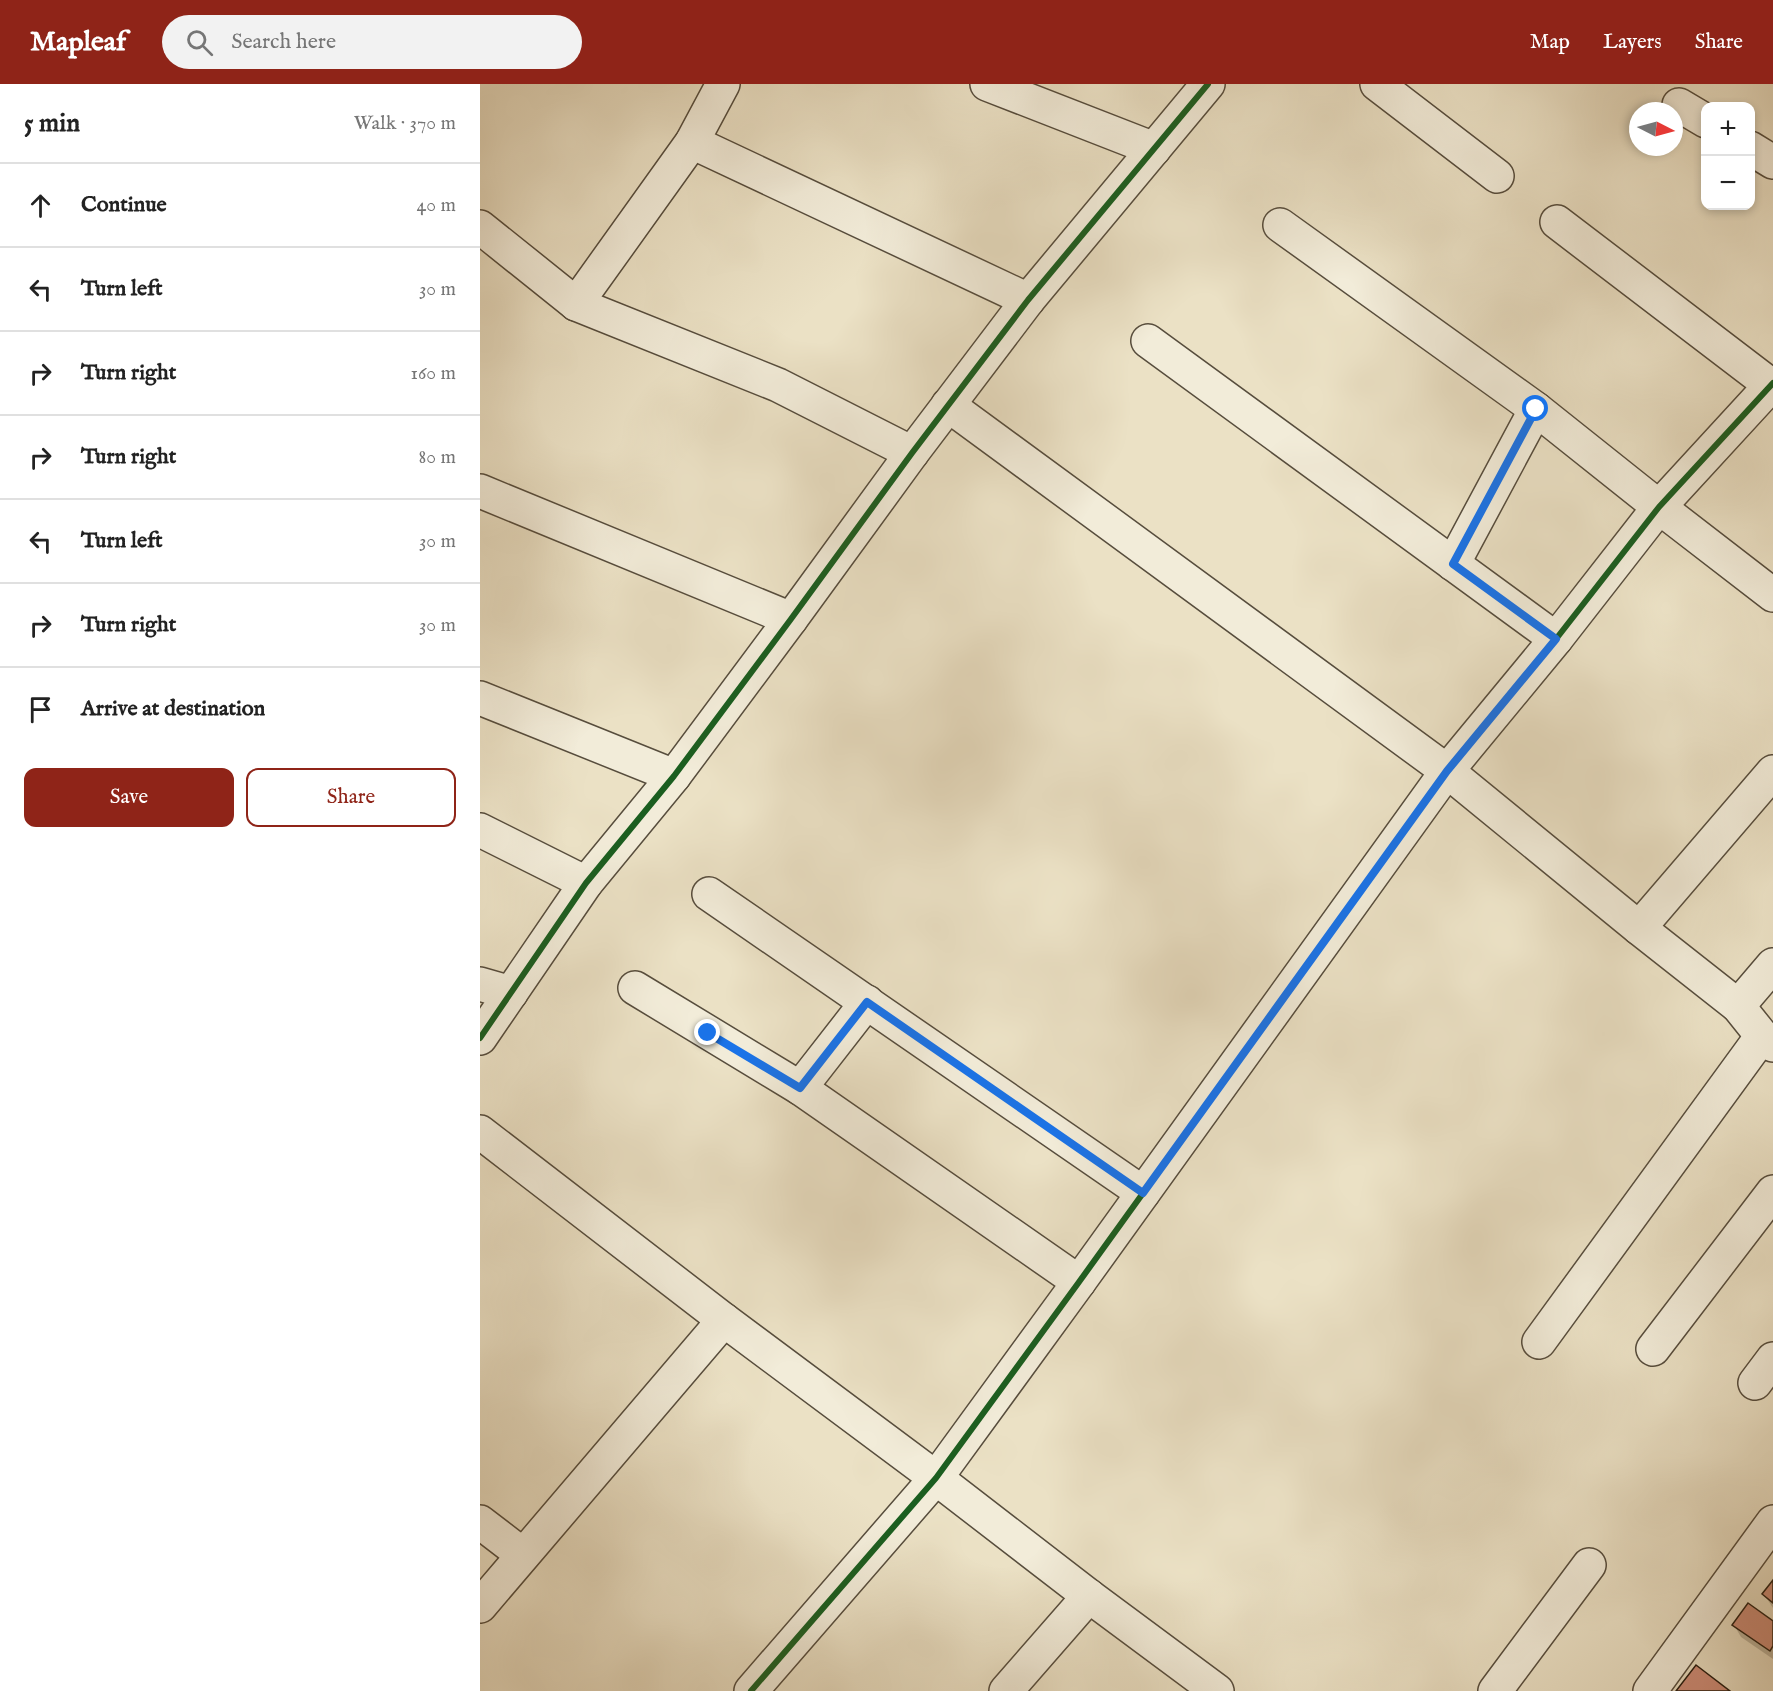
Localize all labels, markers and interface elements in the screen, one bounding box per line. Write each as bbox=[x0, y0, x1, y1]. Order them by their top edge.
search box bbox=[162, 15, 582, 69]
text: Mapleaf bbox=[30, 25, 126, 60]
icon: search bbox=[183, 26, 216, 59]
text: Search here bbox=[231, 28, 336, 56]
text: Map bbox=[1530, 29, 1570, 56]
text: Layers bbox=[1603, 29, 1662, 56]
text: Share bbox=[1695, 29, 1743, 56]
north arrow bbox=[1629, 102, 1683, 156]
map controls bbox=[1701, 102, 1755, 210]
button: + bbox=[1701, 102, 1755, 156]
text: 5 min bbox=[24, 107, 80, 140]
text: Walk · 370 m bbox=[354, 111, 456, 136]
button: − bbox=[1701, 156, 1755, 210]
icon: ahead bbox=[24, 189, 57, 222]
text: Continue bbox=[81, 191, 167, 219]
text: 40 m bbox=[417, 193, 456, 218]
icon: left bbox=[24, 273, 57, 306]
text: Turn left bbox=[81, 275, 163, 303]
text: 30 m bbox=[419, 277, 456, 302]
icon: right bbox=[24, 357, 57, 390]
text: Turn right bbox=[81, 359, 176, 387]
text: 160 m bbox=[410, 361, 456, 386]
route start bbox=[1522, 395, 1548, 421]
icon: right bbox=[24, 441, 57, 474]
text: Turn right bbox=[81, 443, 176, 471]
text: 80 m bbox=[419, 445, 456, 470]
icon: left bbox=[24, 525, 57, 558]
text: Turn left bbox=[81, 527, 163, 555]
text: 30 m bbox=[419, 529, 456, 554]
icon: right bbox=[24, 609, 57, 642]
text: Turn right bbox=[81, 611, 176, 639]
text: 30 m bbox=[419, 613, 456, 638]
icon: arrive bbox=[24, 693, 57, 726]
text: Arrive at destination bbox=[81, 695, 265, 723]
button: Save bbox=[24, 768, 234, 827]
button: Share bbox=[246, 768, 456, 827]
route end bbox=[694, 1019, 720, 1045]

